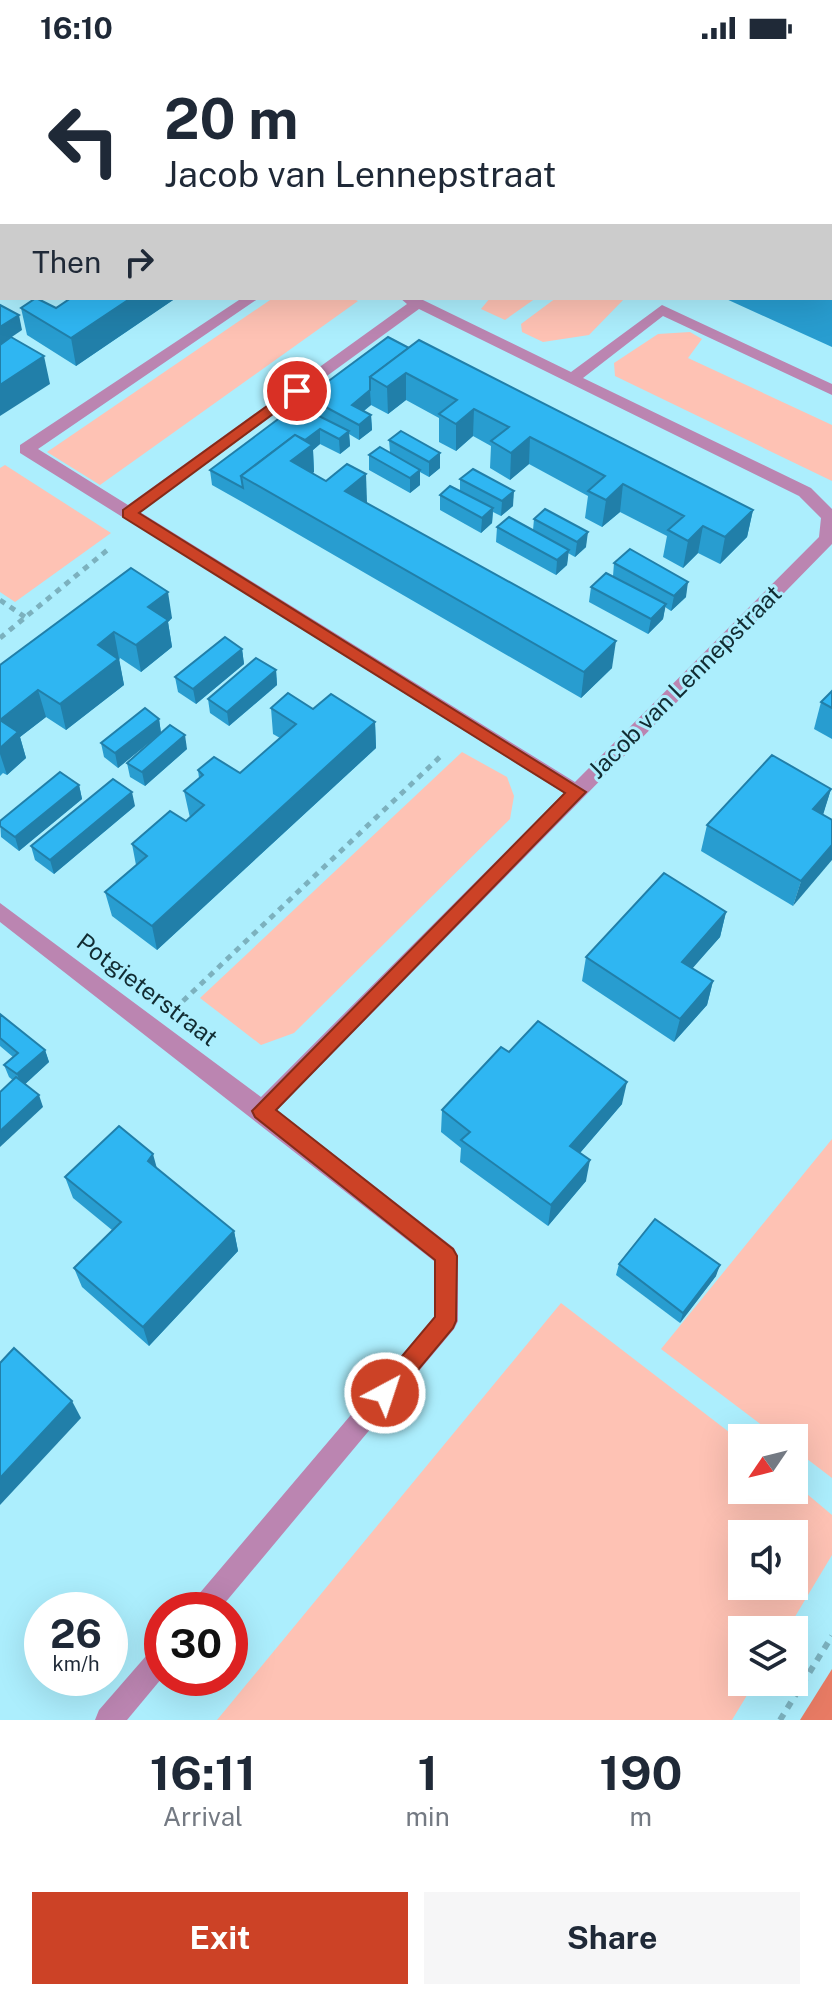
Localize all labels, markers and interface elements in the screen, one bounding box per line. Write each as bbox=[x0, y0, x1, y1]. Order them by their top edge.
text: 16:10 bbox=[40, 10, 113, 46]
text: 20 m bbox=[164, 86, 298, 152]
icon: left bbox=[32, 88, 136, 192]
text: Jacob van Lennepstraat bbox=[164, 153, 557, 195]
icon: right bbox=[117, 240, 161, 284]
text: Then bbox=[32, 244, 101, 280]
pin bbox=[263, 357, 331, 425]
icon: arrive bbox=[275, 369, 319, 413]
street label: Jacob van Lennepstraat bbox=[582, 579, 787, 784]
street label: Potgieterstraat bbox=[72, 927, 224, 1051]
position arrow bbox=[343, 1351, 427, 1435]
north arrow bbox=[728, 1424, 808, 1504]
map controls bbox=[728, 1424, 808, 1696]
button: sound bbox=[728, 1520, 808, 1600]
speed limit sign: 30 bbox=[144, 1592, 248, 1696]
text: 26 bbox=[50, 1610, 102, 1657]
button: layers bbox=[728, 1616, 808, 1696]
text: km/h bbox=[52, 1652, 100, 1676]
text: 16:11 bbox=[150, 1744, 256, 1801]
text: 1 bbox=[417, 1744, 438, 1801]
text: 190 bbox=[599, 1744, 682, 1801]
text: Arrival bbox=[163, 1801, 243, 1832]
text: min bbox=[406, 1801, 450, 1832]
text: m bbox=[630, 1801, 652, 1832]
button: Exit bbox=[32, 1892, 408, 1984]
button: Share bbox=[424, 1892, 800, 1984]

